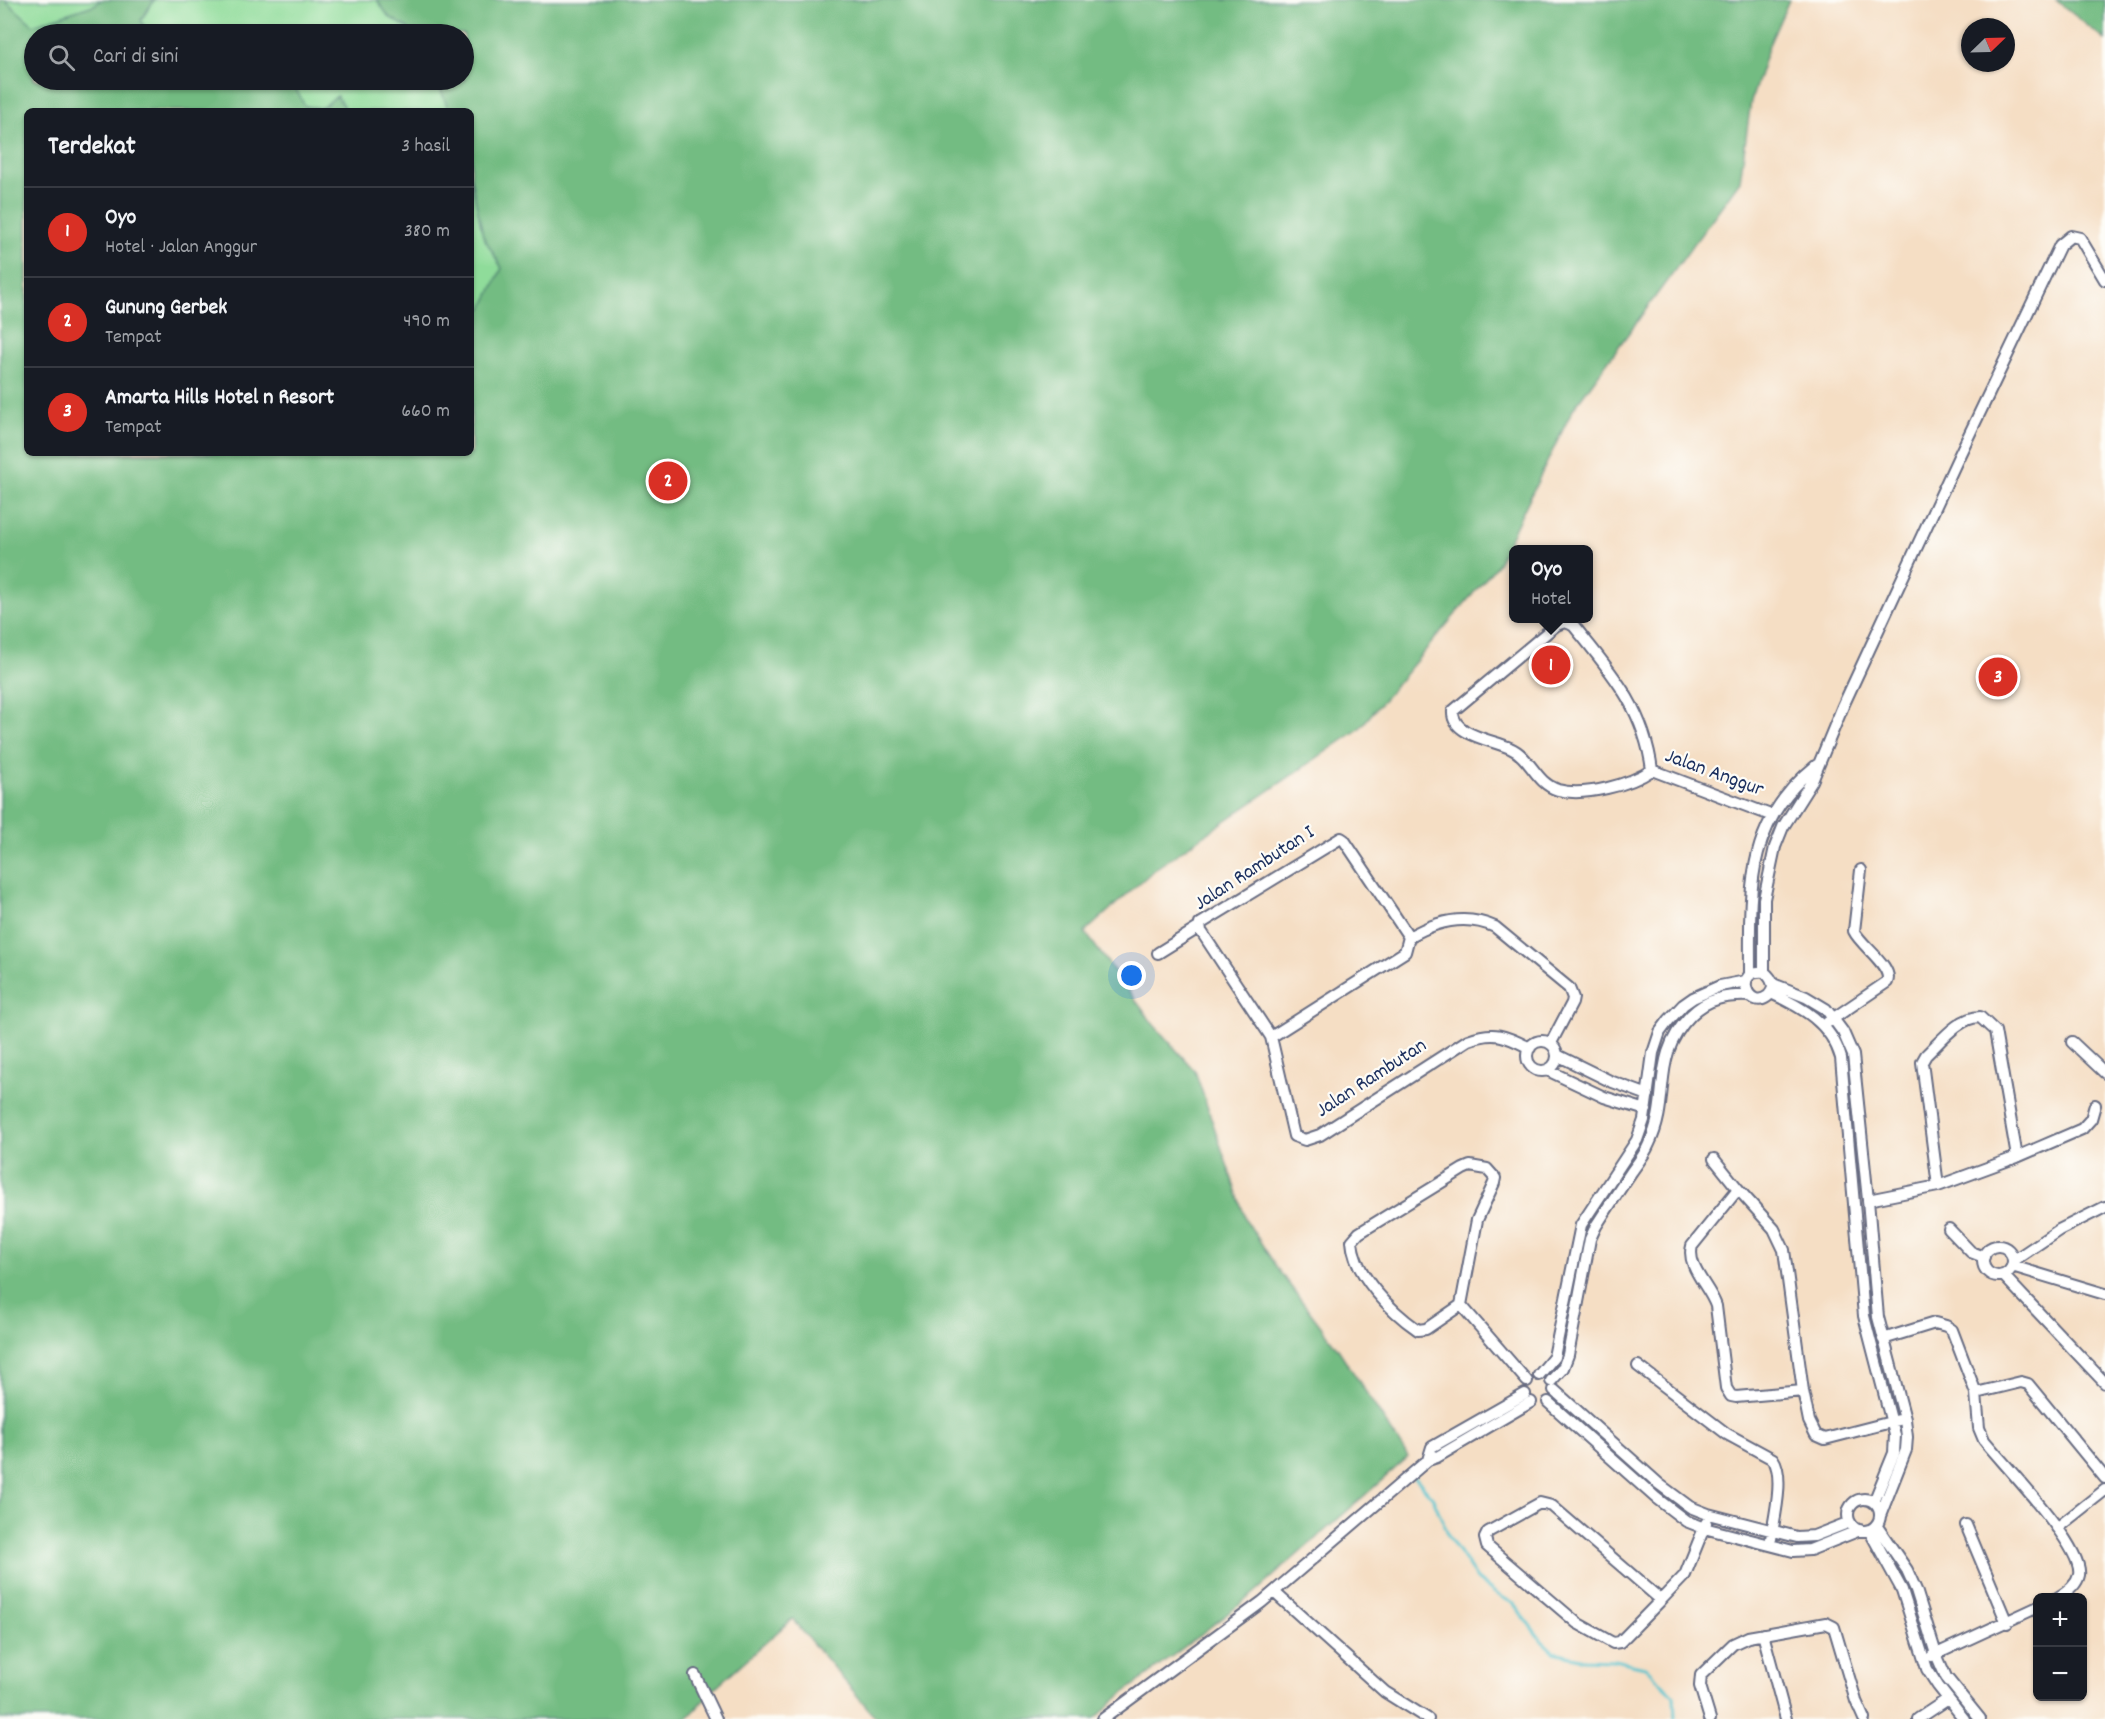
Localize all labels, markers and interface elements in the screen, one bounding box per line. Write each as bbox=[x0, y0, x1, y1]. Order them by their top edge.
north arrow bbox=[1961, 18, 2015, 72]
search box bbox=[24, 24, 474, 90]
icon: search bbox=[45, 41, 78, 74]
text: Cari di sini bbox=[93, 42, 178, 73]
text: Terdekat bbox=[48, 129, 136, 166]
text: 3 hasil bbox=[401, 133, 450, 161]
text: Oyo bbox=[105, 203, 136, 234]
text: 1 bbox=[65, 218, 70, 246]
text: 380 m bbox=[404, 218, 450, 246]
text: Hotel · Jalan Anggur bbox=[105, 234, 257, 262]
text: Gunung Gerbek bbox=[105, 293, 227, 324]
text: 2 bbox=[63, 308, 72, 336]
text: 490 m bbox=[403, 308, 450, 336]
text: Tempat bbox=[105, 324, 162, 352]
text: Amarta Hills Hotel n Resort bbox=[105, 383, 334, 414]
text: 3 bbox=[63, 398, 72, 426]
text: 660 m bbox=[401, 398, 450, 426]
text: Tempat bbox=[105, 414, 162, 442]
pin: 2 bbox=[648, 458, 688, 504]
popup bbox=[1509, 545, 1593, 623]
text: Oyo bbox=[1531, 555, 1562, 586]
text: Hotel bbox=[1531, 586, 1571, 614]
pin: 1 bbox=[1532, 642, 1570, 688]
pin: 3 bbox=[1978, 654, 2018, 700]
street label: Jalan Anggur bbox=[1660, 742, 1768, 806]
street label: Jalan Rambutan I bbox=[1189, 819, 1321, 919]
your location bbox=[1117, 961, 1146, 990]
street label: Jalan Rambutan bbox=[1311, 1032, 1433, 1126]
map controls bbox=[2033, 1593, 2087, 1701]
button: + bbox=[2033, 1593, 2087, 1647]
button: − bbox=[2033, 1647, 2087, 1701]

